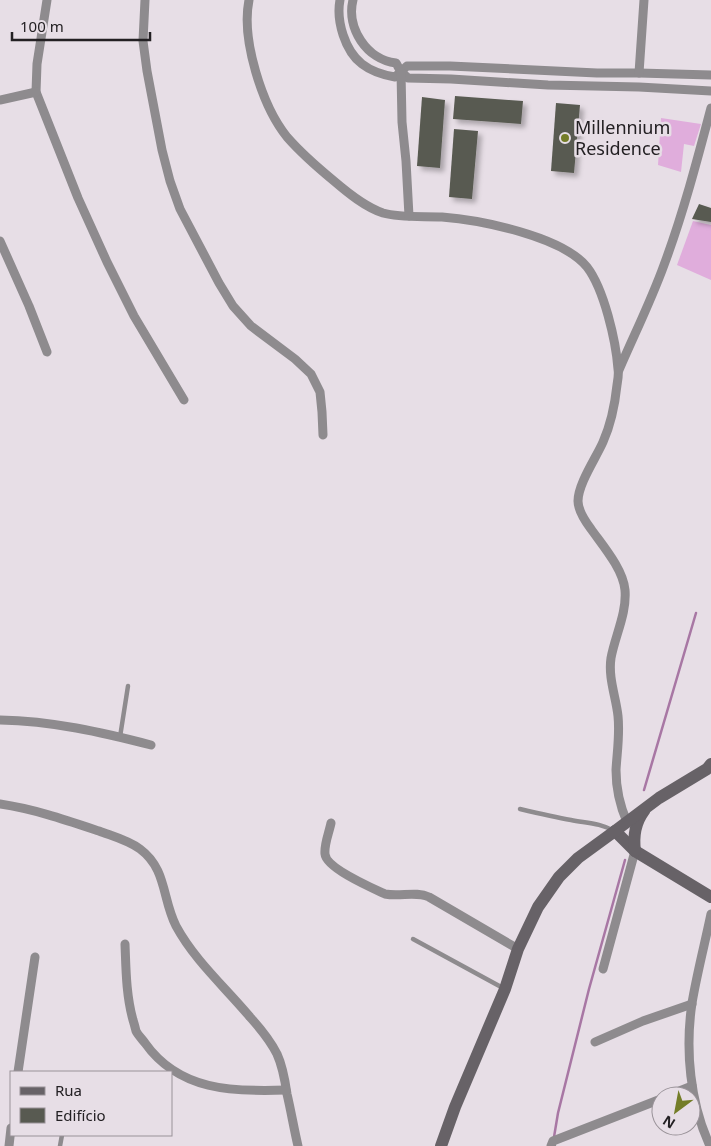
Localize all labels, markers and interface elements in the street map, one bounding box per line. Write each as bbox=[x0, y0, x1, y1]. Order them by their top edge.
scale bar bbox=[12, 10, 150, 42]
text: 100 m bbox=[20, 16, 64, 36]
place label: Millennium Residence bbox=[575, 115, 670, 160]
marker: Millennium Residence bbox=[559, 132, 571, 144]
legend bbox=[10, 1071, 172, 1136]
text: Rua bbox=[55, 1080, 82, 1100]
north arrow bbox=[651, 1086, 701, 1136]
text: Edifício bbox=[55, 1105, 106, 1125]
text: N bbox=[659, 1111, 679, 1134]

